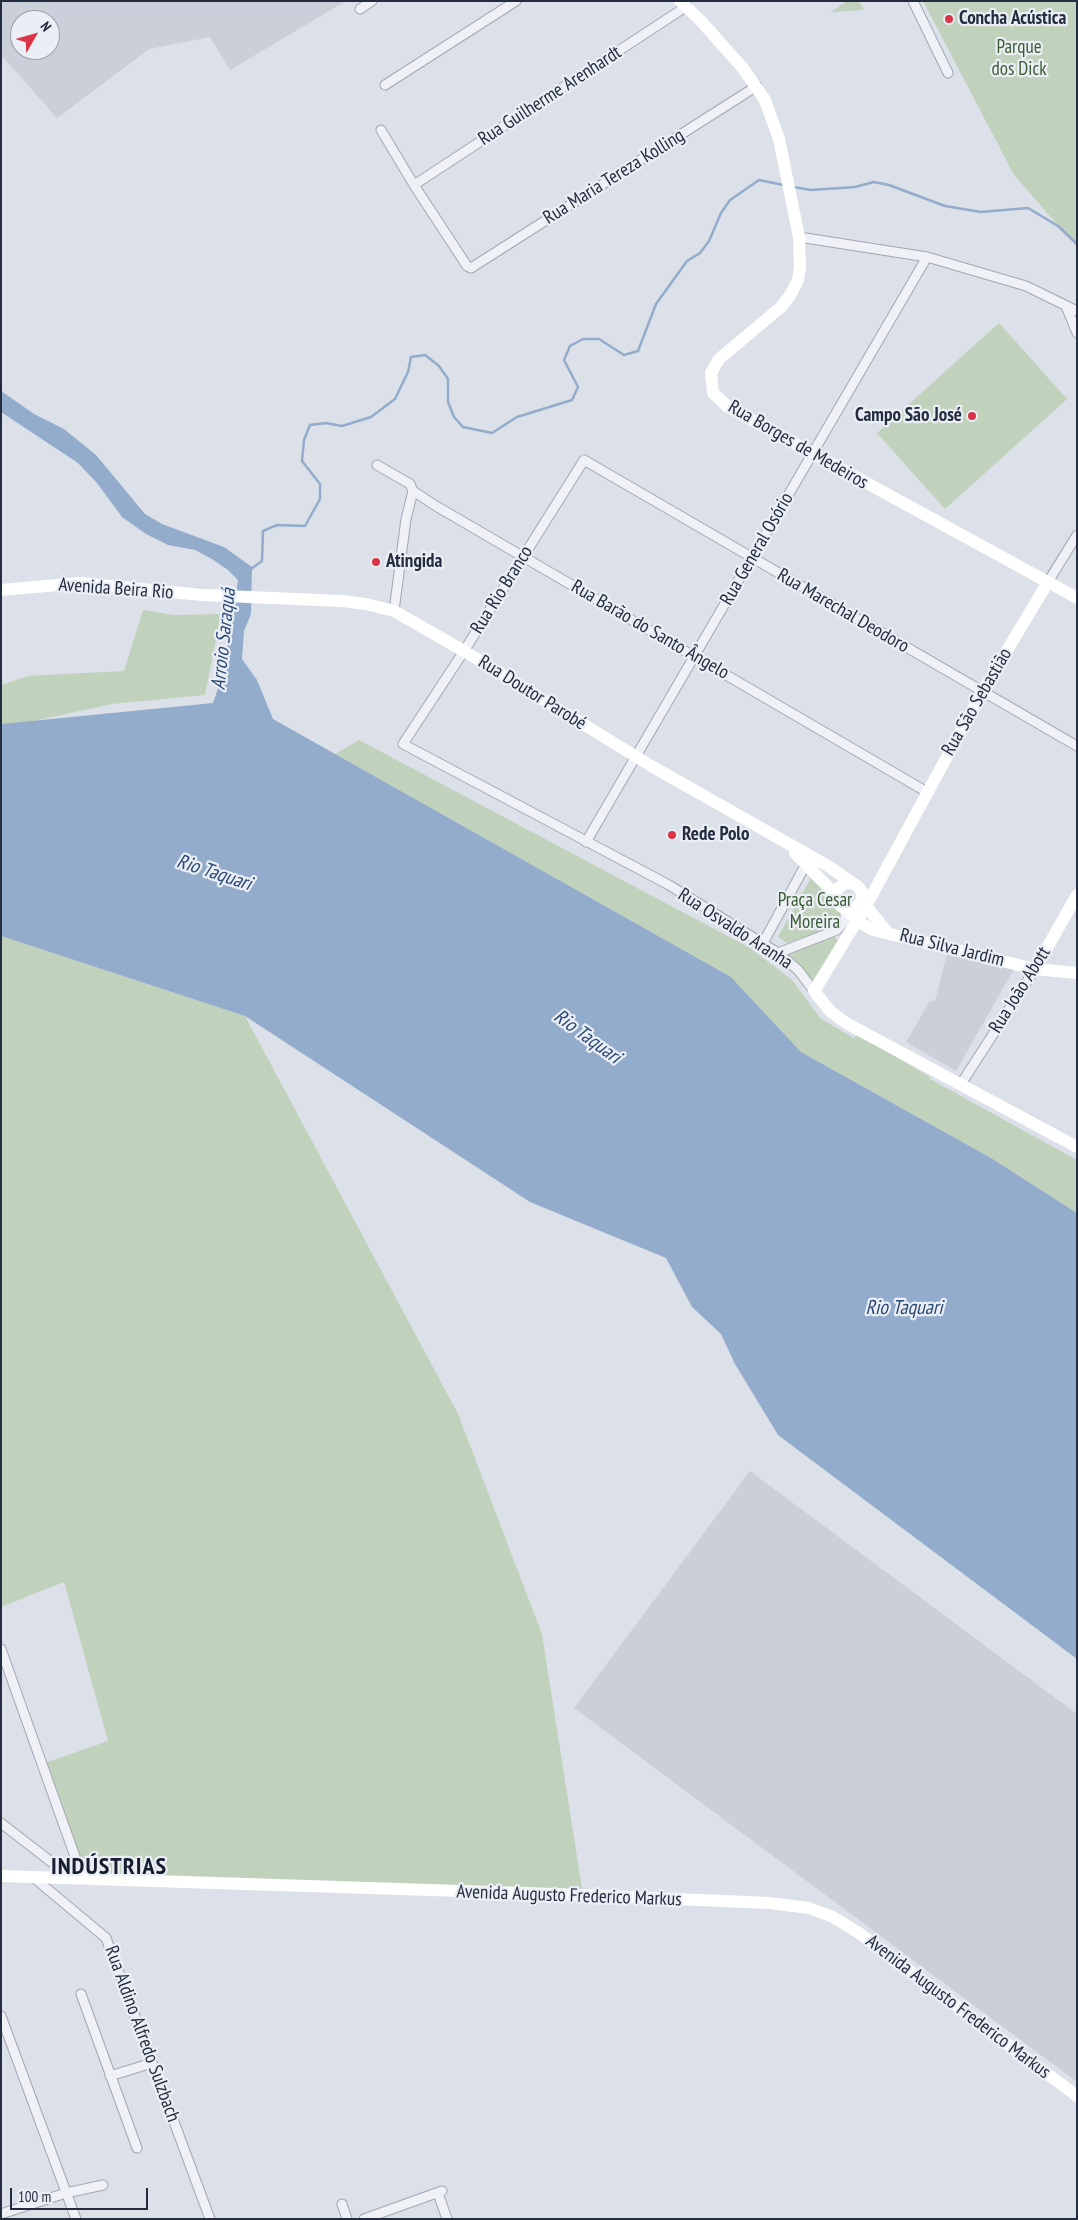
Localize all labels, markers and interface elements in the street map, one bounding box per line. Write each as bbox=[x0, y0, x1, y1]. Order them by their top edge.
place label: Concha Acústica bbox=[959, 8, 1066, 30]
north arrow bbox=[10, 10, 60, 60]
marker: Concha Acústica bbox=[943, 13, 955, 25]
text: N bbox=[37, 18, 55, 35]
park label: Parque dos Dick bbox=[991, 37, 1047, 81]
street label: Rua Guilherme Arenhardt bbox=[474, 41, 626, 151]
street label: Rua Maria Tereza Kolling bbox=[539, 124, 689, 230]
street label: Rua Borges de Medeiros bbox=[724, 396, 872, 494]
place label: Campo São José bbox=[855, 405, 962, 427]
marker: Campo São José bbox=[966, 410, 978, 422]
street label: Rua General Osório bbox=[716, 489, 798, 609]
street label: Rua Rio Branco bbox=[466, 542, 538, 638]
place label: Atingida bbox=[386, 551, 442, 573]
marker: Atingida bbox=[370, 556, 382, 568]
street label: Rua Marechal Deodoro bbox=[773, 564, 913, 658]
street label: Avenida Beira Rio bbox=[58, 574, 174, 604]
street label: Rua Barão do Santo Ângelo bbox=[567, 576, 733, 684]
water label: Arroio Saraquá bbox=[207, 587, 241, 691]
street label: Rua São Sebastião bbox=[937, 644, 1017, 760]
street label: Rua Doutor Parobé bbox=[474, 651, 590, 735]
place label: Rede Polo bbox=[682, 824, 749, 846]
marker: Rede Polo bbox=[666, 829, 678, 841]
water label: Rio Taquari bbox=[174, 850, 254, 896]
street label: Rua Osvaldo Aranha bbox=[674, 884, 796, 974]
park label: Praça Cesar Moreira bbox=[778, 890, 852, 934]
street label: Rua Silva Jardim bbox=[897, 924, 1007, 972]
street label: Rua João Abott bbox=[984, 943, 1056, 1037]
water label: Rio Taquari bbox=[549, 1005, 625, 1069]
water label: Rio Taquari bbox=[865, 1296, 943, 1320]
district label: INDÚSTRIAS bbox=[50, 1853, 168, 1881]
street label: Avenida Augusto Frederico Markus bbox=[456, 1881, 682, 1911]
street label: Avenida Augusto Frederico Markus bbox=[861, 1930, 1055, 2084]
street label: Rua Aldino Alfredo Sulzbach bbox=[100, 1943, 184, 2125]
scale bar bbox=[12, 2178, 150, 2210]
text: 100 m bbox=[18, 2187, 51, 2206]

